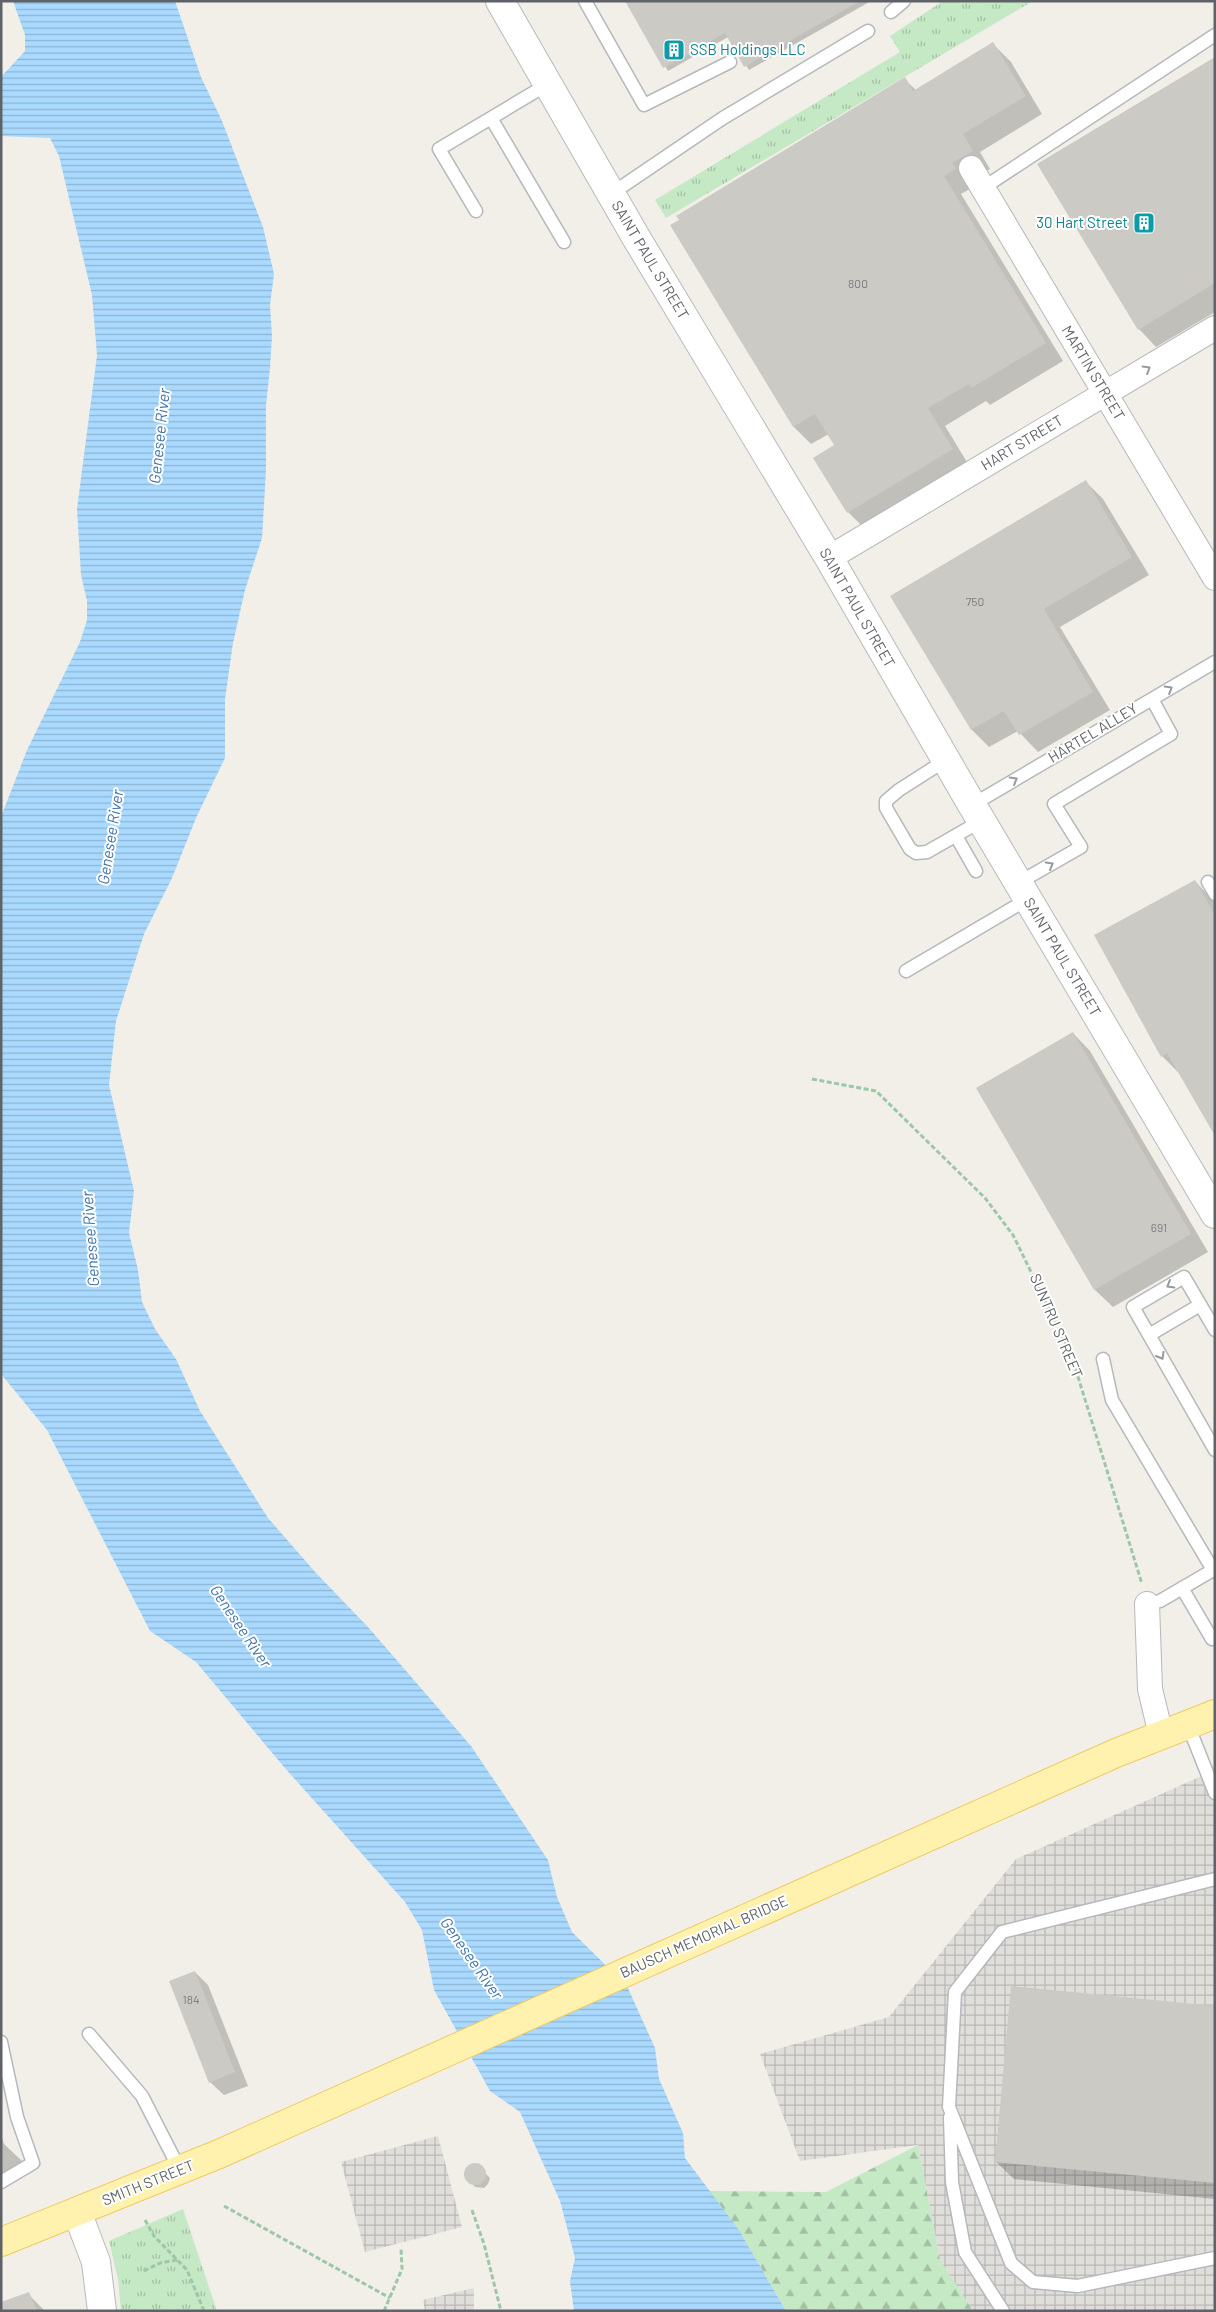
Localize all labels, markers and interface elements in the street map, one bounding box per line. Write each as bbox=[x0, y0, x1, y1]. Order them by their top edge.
building icon: SSB Holdings LLC bbox=[662, 38, 686, 62]
place label: SSB Holdings LLC bbox=[690, 40, 806, 58]
street label: SAINT PAUL STREET bbox=[608, 197, 693, 322]
building icon: 30 Hart Street bbox=[1132, 211, 1156, 235]
place label: 30 Hart Street bbox=[1036, 213, 1128, 231]
house number: 800 bbox=[848, 276, 868, 290]
street label: MARTIN STREET bbox=[1058, 322, 1129, 423]
one-way arrow bbox=[1142, 365, 1151, 375]
water label: Genesee River bbox=[144, 386, 173, 485]
street label: HART STREET bbox=[977, 411, 1066, 474]
street label: SAINT PAUL STREET bbox=[816, 545, 899, 670]
house number: 750 bbox=[966, 594, 984, 608]
one-way arrow bbox=[1164, 685, 1173, 695]
street label: HARTEL ALLEY bbox=[1045, 698, 1140, 766]
one-way arrow bbox=[1009, 777, 1018, 787]
water label: Genesee River bbox=[93, 787, 127, 886]
one-way arrow bbox=[1044, 861, 1053, 871]
street label: SAINT PAUL STREET bbox=[1020, 894, 1105, 1019]
water label: Genesee River bbox=[77, 1189, 102, 1287]
house number: 691 bbox=[1151, 1220, 1167, 1234]
street label: SUNTRU STREET bbox=[1027, 1271, 1087, 1381]
one-way arrow bbox=[1167, 1279, 1176, 1289]
one-way arrow bbox=[1155, 1351, 1165, 1360]
water label: Genesee River bbox=[207, 1581, 277, 1672]
street label: BAUSCH MEMORIAL BRIDGE bbox=[617, 1891, 790, 1981]
water label: Genesee River bbox=[437, 1913, 508, 2003]
house number: 184 bbox=[182, 1992, 200, 2006]
street label: SMITH STREET bbox=[99, 2155, 196, 2209]

